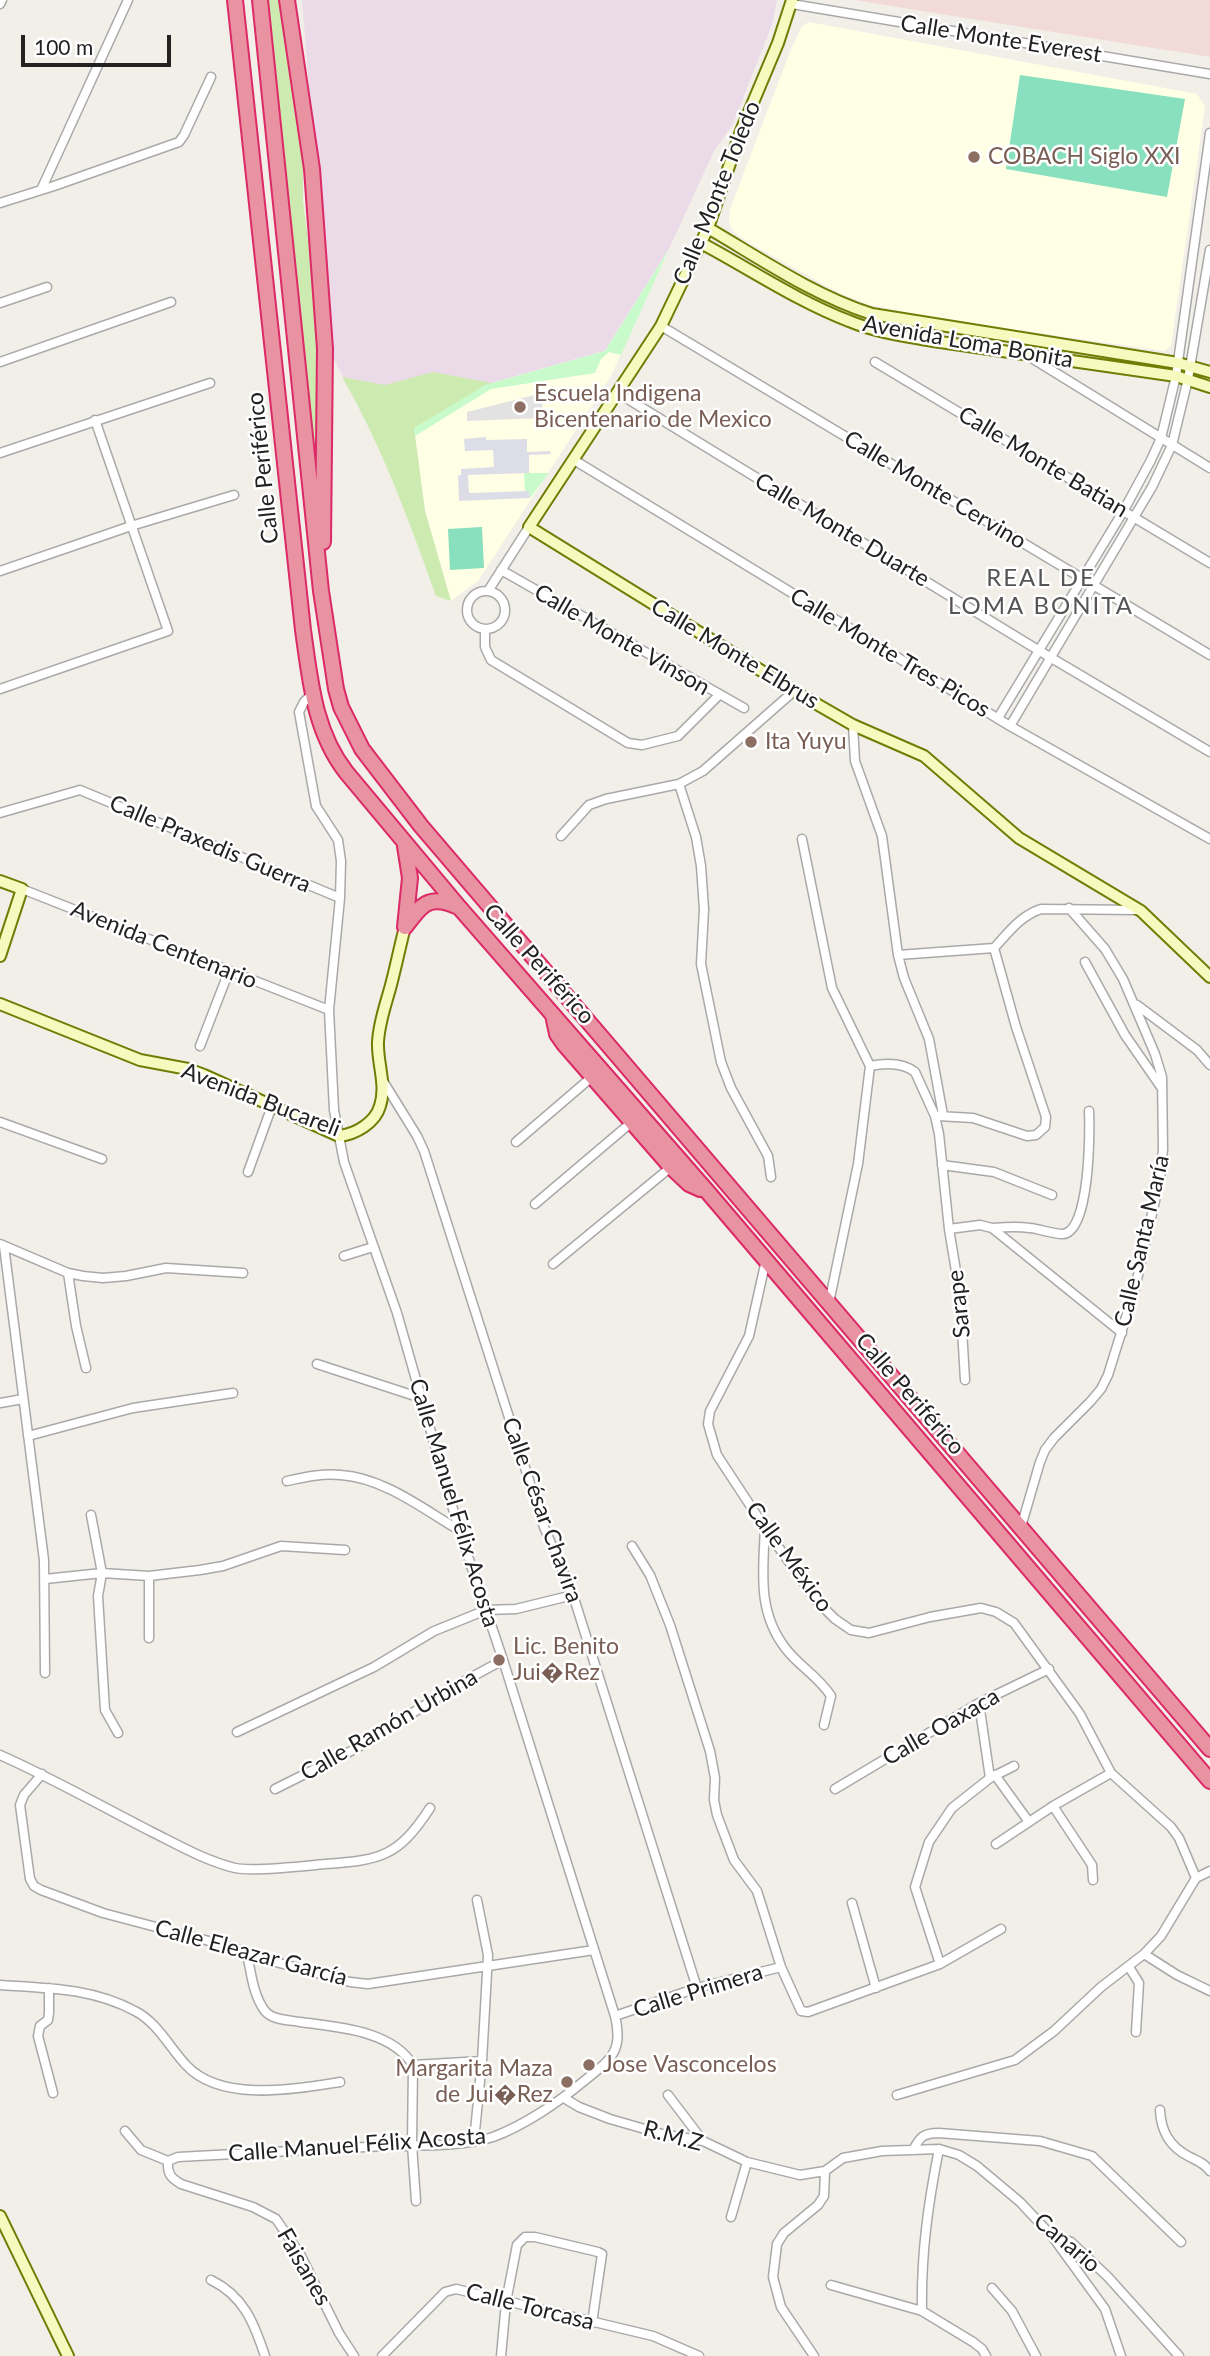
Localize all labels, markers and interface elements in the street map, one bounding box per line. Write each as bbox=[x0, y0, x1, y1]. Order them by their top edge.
street label: Calle Monte Everest bbox=[898, 9, 1104, 69]
scale bar bbox=[24, 21, 175, 65]
text: 100 m bbox=[34, 34, 93, 59]
street label: Calle Monte Toledo bbox=[668, 97, 766, 289]
place label: COBACH Siglo XXI bbox=[988, 143, 1181, 171]
marker: COBACH Siglo XXI bbox=[966, 149, 982, 165]
street label: Avenida Loma Bonita bbox=[861, 310, 1075, 374]
place label: Escuela Indigena Bicentenario de Mexico bbox=[534, 380, 772, 434]
street label: Calle Periférico bbox=[241, 391, 285, 545]
marker: Escuela Indigena Bicentenario de Mexico bbox=[512, 399, 528, 415]
street label: Calle Monte Batian bbox=[953, 400, 1133, 524]
street label: Calle Monte Cervino bbox=[839, 425, 1031, 555]
street label: Calle Monte Duarte bbox=[750, 467, 934, 593]
district label: REAL DE LOMA BONITA bbox=[949, 564, 1133, 620]
street label: Calle Monte Vinson bbox=[529, 578, 715, 702]
street label: Calle Monte Tres Picos bbox=[785, 582, 995, 724]
street label: Calle Monte Elbrus bbox=[646, 593, 824, 715]
place label: Ita Yuyu bbox=[765, 728, 847, 756]
marker: Ita Yuyu bbox=[743, 734, 759, 750]
street label: Calle Praxedis Guerra bbox=[105, 789, 315, 899]
street label: Avenida Centenario bbox=[67, 895, 261, 995]
street label: Calle Periférico bbox=[478, 898, 600, 1030]
street label: Avenida Bucareli bbox=[178, 1057, 344, 1143]
street label: Calle Santa María bbox=[1109, 1152, 1175, 1330]
street label: Sarape bbox=[942, 1269, 976, 1339]
street label: Calle Periférico bbox=[850, 1327, 970, 1461]
street label: Calle Manuel Félix Acosta bbox=[403, 1375, 505, 1631]
street label: Calle César Chavira bbox=[496, 1414, 588, 1606]
street label: Calle México bbox=[740, 1497, 838, 1617]
place label: Lic. Benito Jui�Rez bbox=[513, 1633, 619, 1687]
marker: Lic. Benito Jui�Rez bbox=[491, 1652, 507, 1668]
street label: Calle Ramón Urbina bbox=[296, 1663, 482, 1787]
street label: Calle Oaxaca bbox=[878, 1682, 1004, 1772]
street label: Calle Eleazar García bbox=[152, 1914, 350, 1992]
street label: Calle Primera bbox=[630, 1958, 766, 2024]
place label: Jose Vasconcelos bbox=[603, 2051, 777, 2079]
place label: Margarita Maza de Jui�Rez bbox=[395, 2055, 553, 2109]
marker: Jose Vasconcelos bbox=[581, 2057, 597, 2073]
marker: Margarita Maza de Jui�Rez bbox=[559, 2074, 575, 2090]
street label: R.M.Z bbox=[640, 2115, 706, 2157]
street label: Calle Manuel Félix Acosta bbox=[227, 2122, 487, 2168]
street label: Canario bbox=[1028, 2207, 1106, 2279]
street label: Faisanes bbox=[271, 2223, 337, 2311]
street label: Calle Torcasa bbox=[463, 2278, 597, 2336]

